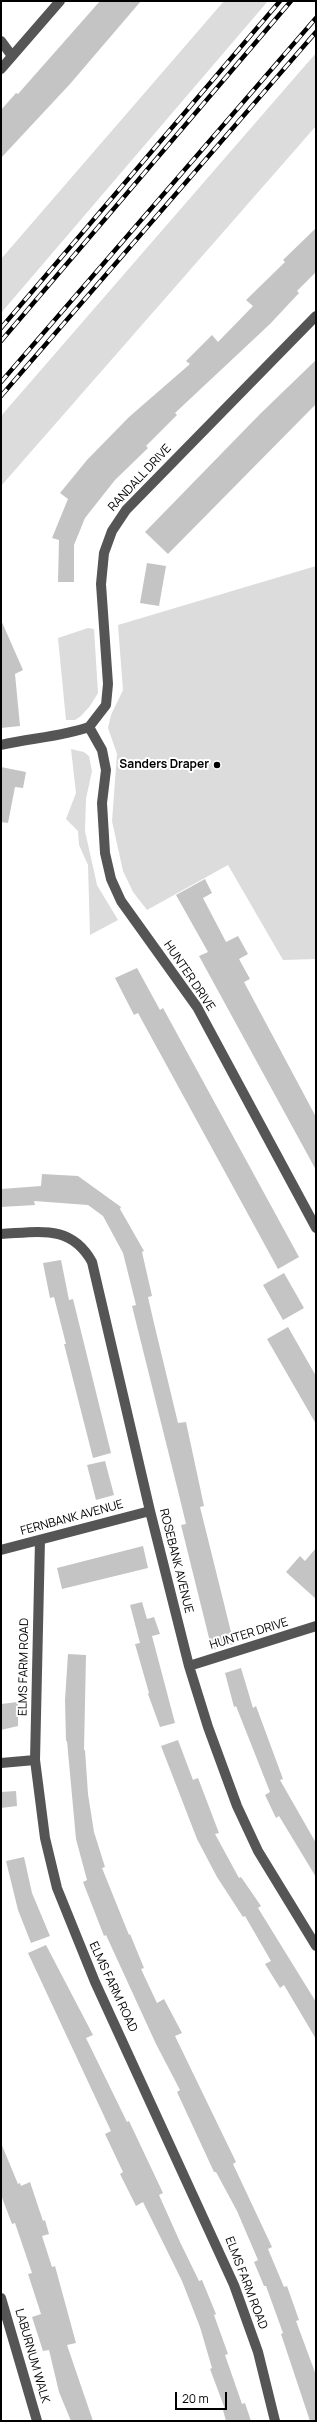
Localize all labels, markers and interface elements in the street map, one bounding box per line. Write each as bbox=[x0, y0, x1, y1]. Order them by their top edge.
street label: RANDALL DRIVE bbox=[105, 442, 175, 514]
place label: Sanders Draper bbox=[119, 758, 209, 772]
marker: Sanders Draper bbox=[212, 760, 222, 770]
street label: HUNTER DRIVE bbox=[160, 938, 218, 1014]
street label: FERNBANK AVENUE bbox=[19, 1497, 125, 1539]
street label: ROSEBANK AVENUE bbox=[156, 1507, 196, 1615]
street label: HUNTER DRIVE bbox=[208, 1615, 290, 1653]
street label: ELMS FARM ROAD bbox=[16, 1618, 32, 1716]
street label: ELMS FARM ROAD bbox=[86, 1940, 140, 2034]
street label: ELMS FARM ROAD bbox=[222, 2235, 270, 2331]
street label: LABURNUM WALK bbox=[12, 2307, 52, 2405]
scale bar bbox=[177, 2384, 229, 2410]
text: 20 m bbox=[182, 2390, 209, 2407]

